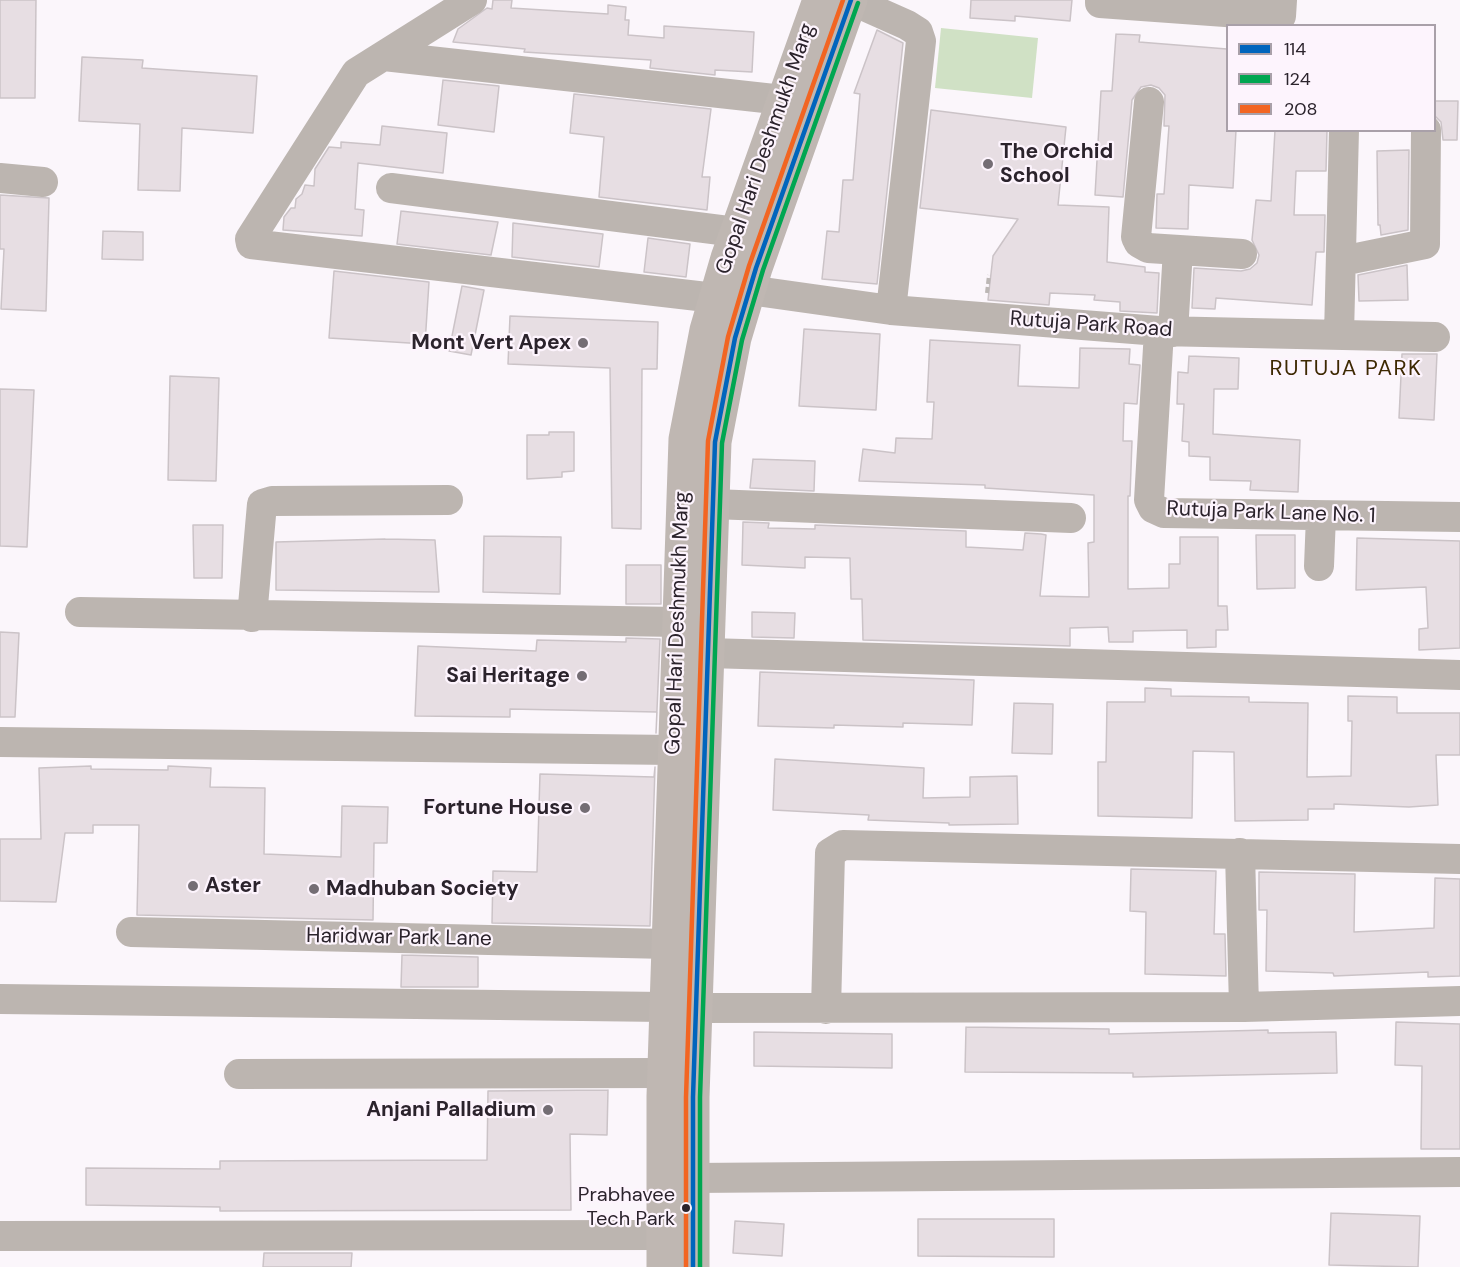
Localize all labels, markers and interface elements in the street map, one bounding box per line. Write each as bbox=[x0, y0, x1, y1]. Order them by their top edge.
street label: Gopal Hari Deshmukh Marg bbox=[711, 20, 821, 278]
legend bbox=[1226, 24, 1436, 132]
text: 114 bbox=[1284, 37, 1306, 61]
text: 124 bbox=[1284, 67, 1311, 91]
text: 208 bbox=[1284, 97, 1317, 121]
place label: The Orchid School bbox=[1000, 139, 1113, 189]
marker: The Orchid School bbox=[981, 157, 995, 171]
street label: Rutuja Park Road bbox=[1009, 307, 1173, 343]
place label: Mont Vert Apex bbox=[411, 330, 571, 356]
marker: Mont Vert Apex bbox=[576, 336, 590, 350]
district label: RUTUJA PARK bbox=[1270, 356, 1422, 382]
street label: Gopal Hari Deshmukh Marg bbox=[661, 491, 695, 755]
street label: Rutuja Park Lane No. 1 bbox=[1166, 497, 1376, 529]
place label: Sai Heritage bbox=[446, 663, 570, 689]
marker: Sai Heritage bbox=[575, 669, 589, 683]
place label: Fortune House bbox=[423, 795, 573, 821]
marker: Fortune House bbox=[578, 801, 592, 815]
place label: Aster bbox=[205, 873, 261, 899]
place label: Madhuban Society bbox=[326, 876, 519, 902]
marker: Aster bbox=[186, 879, 200, 893]
marker: Madhuban Society bbox=[307, 882, 321, 896]
street label: Haridwar Park Lane bbox=[306, 924, 492, 952]
place label: Anjani Palladium bbox=[366, 1097, 536, 1123]
marker: Anjani Palladium bbox=[541, 1103, 555, 1117]
place label: Prabhavee Tech Park bbox=[578, 1184, 675, 1231]
marker: Prabhavee Tech Park bbox=[680, 1202, 692, 1214]

